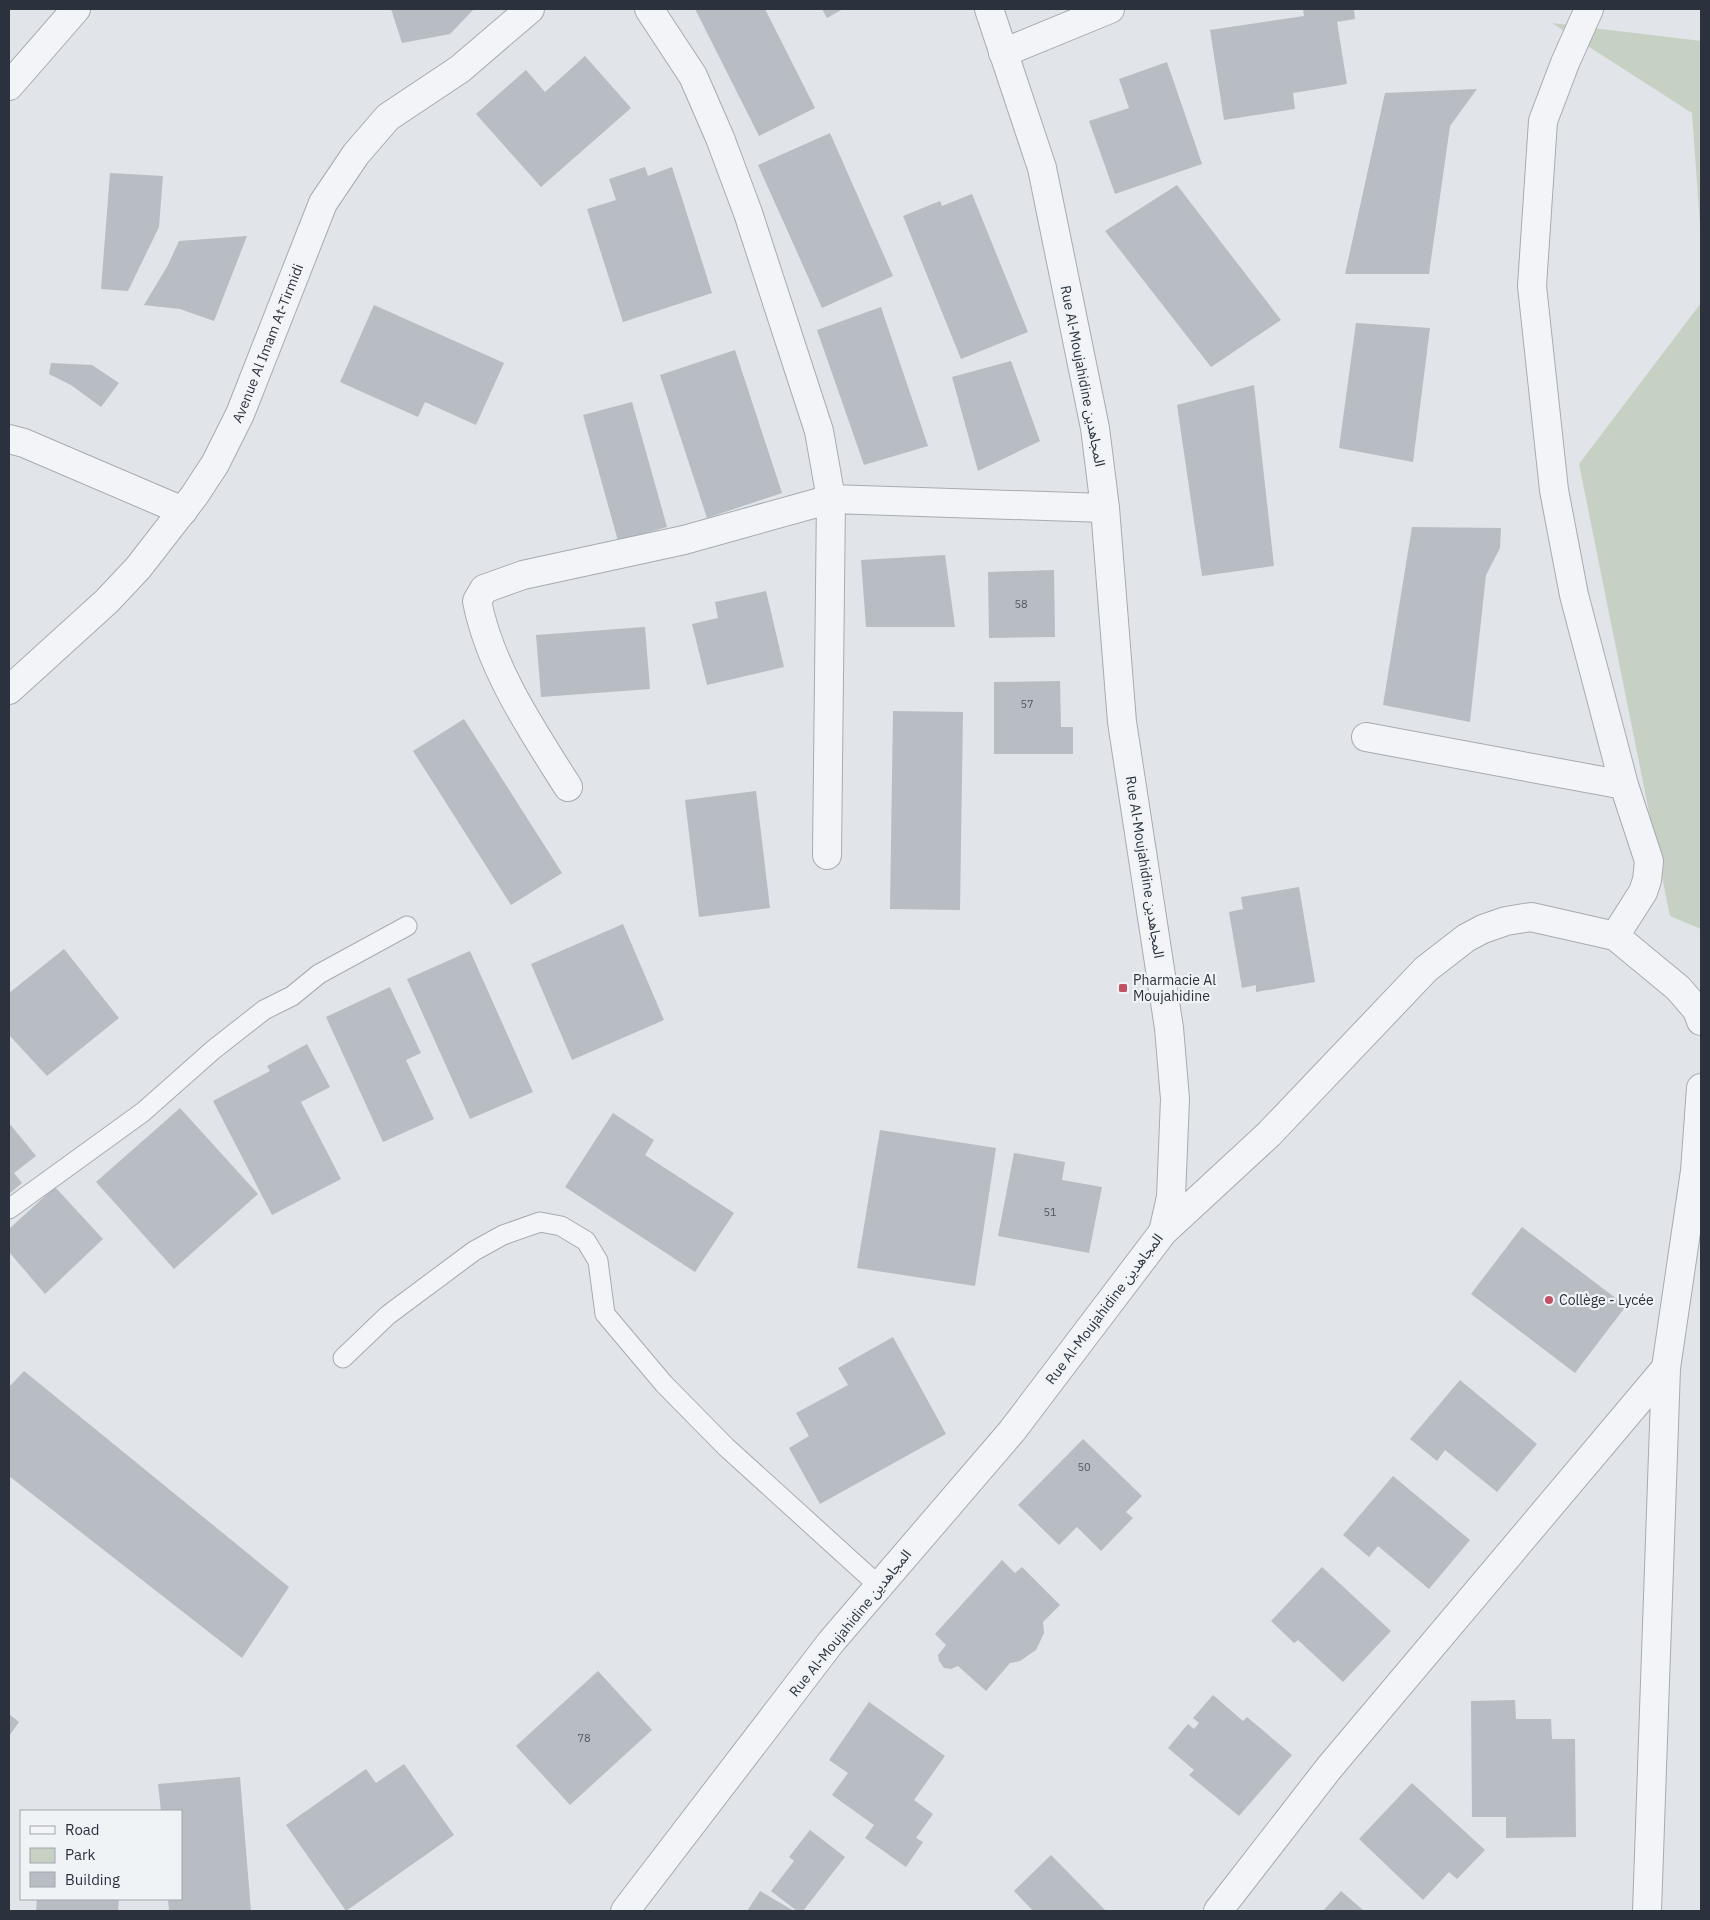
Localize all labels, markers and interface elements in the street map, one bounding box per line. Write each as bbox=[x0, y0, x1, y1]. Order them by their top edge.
street label: Avenue Al Imam At-Tirmidi bbox=[228, 261, 307, 426]
street label: Rue Al-Moujahidine المجاهدين bbox=[1057, 284, 1109, 468]
house number: 58 bbox=[1014, 597, 1028, 611]
house number: 57 bbox=[1020, 697, 1034, 711]
street label: Rue Al-Moujahidine المجاهدين bbox=[1122, 775, 1168, 959]
place label: Pharmacie Al Moujahidine bbox=[1133, 971, 1216, 1005]
marker: Pharmacie Al Moujahidine bbox=[1117, 982, 1129, 994]
house number: 51 bbox=[1043, 1205, 1057, 1219]
street label: Rue Al-Moujahidine المجاهدين bbox=[1041, 1230, 1167, 1388]
place label: Collège - Lycée bbox=[1559, 1291, 1654, 1309]
marker: Collège - Lycée bbox=[1543, 1294, 1555, 1306]
house number: 50 bbox=[1077, 1460, 1091, 1474]
street label: Rue Al-Moujahidine المجاهدين bbox=[785, 1546, 915, 1700]
house number: 78 bbox=[577, 1731, 591, 1745]
legend bbox=[20, 1810, 182, 1900]
text: Road bbox=[65, 1820, 100, 1839]
text: Park bbox=[65, 1845, 95, 1864]
text: Building bbox=[65, 1870, 120, 1889]

